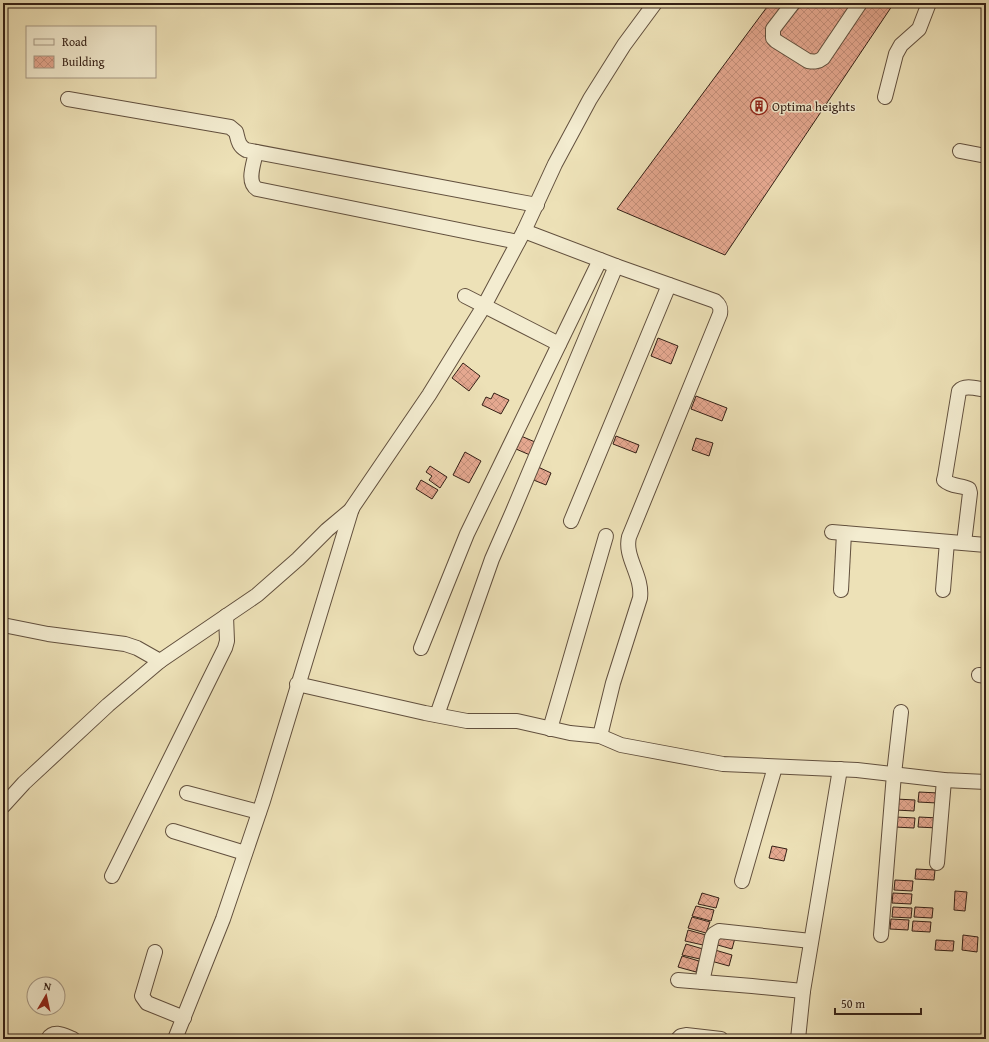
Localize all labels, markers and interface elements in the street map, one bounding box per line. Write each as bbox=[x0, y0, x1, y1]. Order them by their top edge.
legend bbox=[26, 26, 156, 78]
text: Road bbox=[62, 33, 88, 50]
text: Building bbox=[62, 53, 105, 70]
building icon: Optima heights bbox=[749, 96, 769, 116]
place label: Optima heights bbox=[772, 97, 855, 116]
north arrow bbox=[26, 976, 66, 1016]
text: N bbox=[43, 978, 53, 995]
scale bar bbox=[835, 990, 921, 1016]
text: 50 m bbox=[841, 995, 865, 1012]

